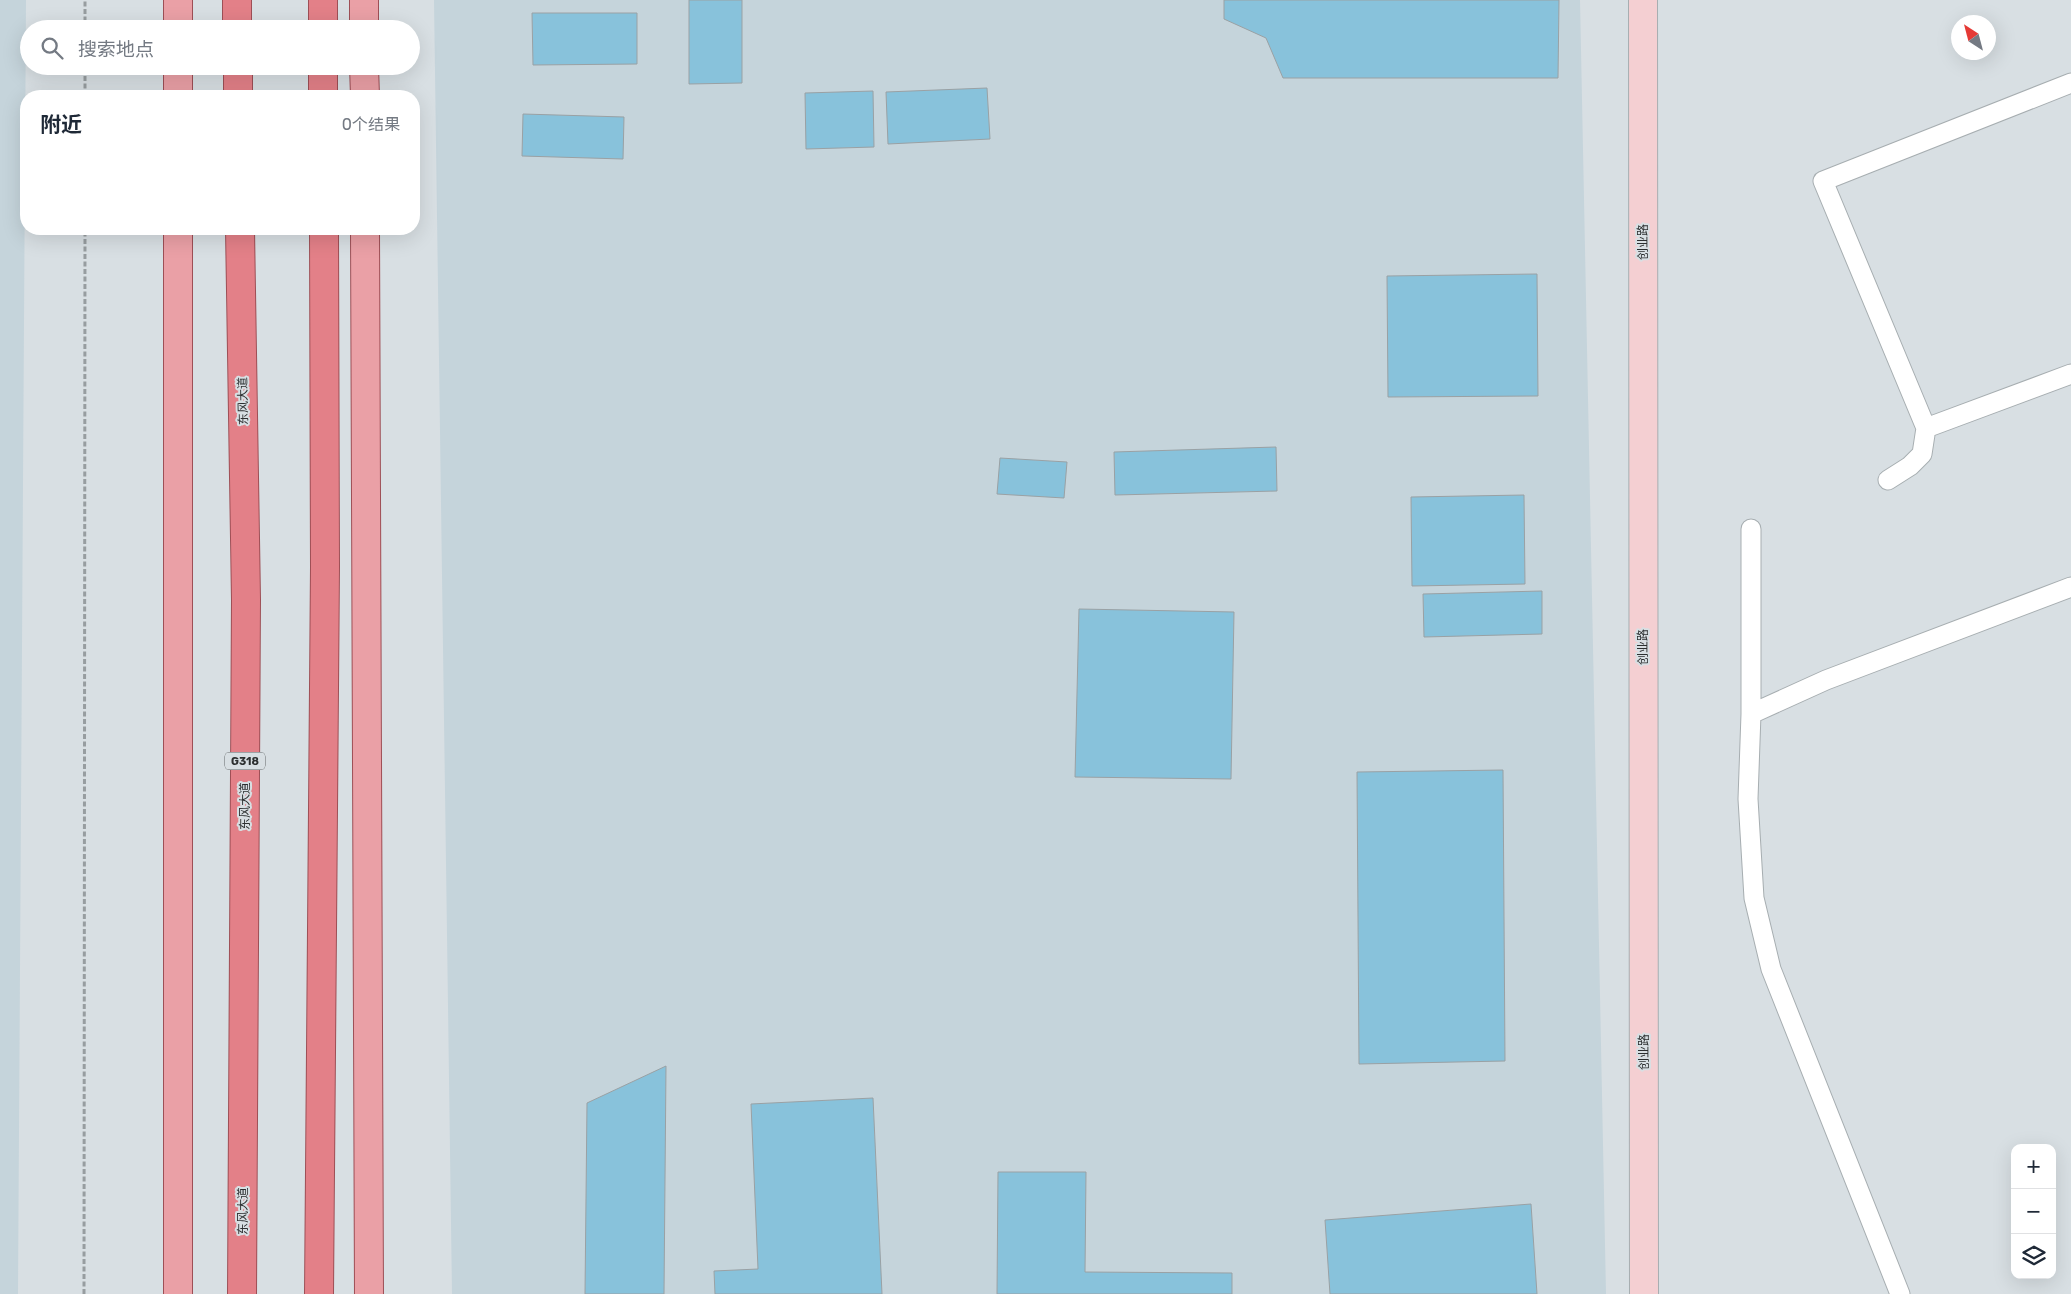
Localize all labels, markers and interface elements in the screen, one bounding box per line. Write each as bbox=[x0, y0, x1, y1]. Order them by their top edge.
north arrow bbox=[1951, 15, 1996, 60]
search box bbox=[20, 20, 420, 75]
icon: search bbox=[38, 34, 66, 62]
text: 搜索地点 bbox=[78, 38, 154, 61]
text: 附近 bbox=[40, 112, 82, 137]
text: 0个结果 bbox=[342, 115, 400, 134]
street label: 创业路 bbox=[1636, 224, 1650, 260]
street label: 东风大道 bbox=[236, 377, 250, 425]
street label: 创业路 bbox=[1636, 629, 1650, 665]
road number: G318 bbox=[225, 752, 265, 769]
street label: 东风大道 bbox=[238, 782, 252, 830]
street label: 创业路 bbox=[1637, 1034, 1651, 1070]
map controls bbox=[2011, 1144, 2056, 1279]
button: + bbox=[2011, 1144, 2056, 1189]
street label: 东风大道 bbox=[236, 1187, 250, 1235]
button: − bbox=[2011, 1189, 2056, 1234]
button: layers bbox=[2011, 1234, 2056, 1279]

